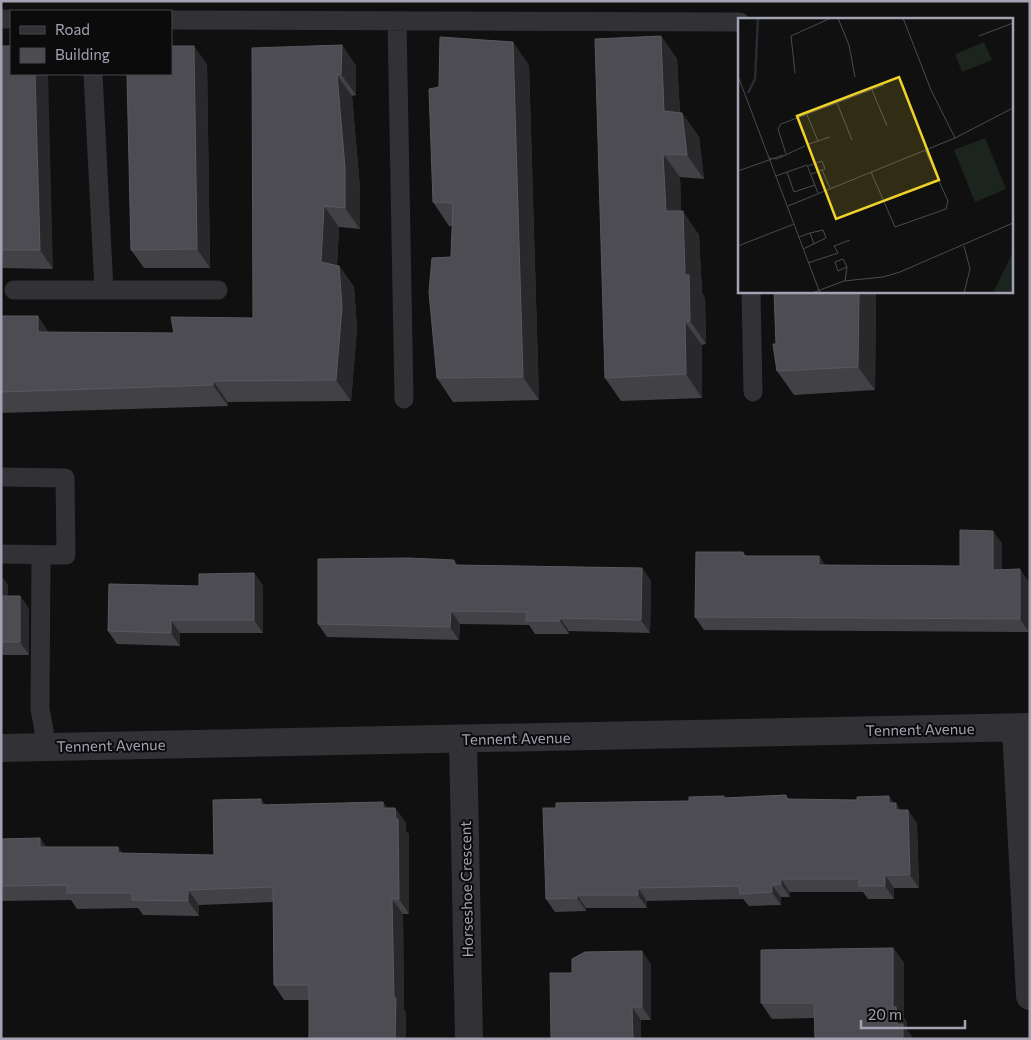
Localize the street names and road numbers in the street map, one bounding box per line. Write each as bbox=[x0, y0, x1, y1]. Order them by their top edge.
street label: Tennent Avenue bbox=[865, 719, 975, 739]
street label: Tennent Avenue bbox=[461, 728, 571, 748]
street label: Tennent Avenue bbox=[56, 735, 166, 755]
street label: Horseshoe Crescent bbox=[456, 821, 476, 957]

